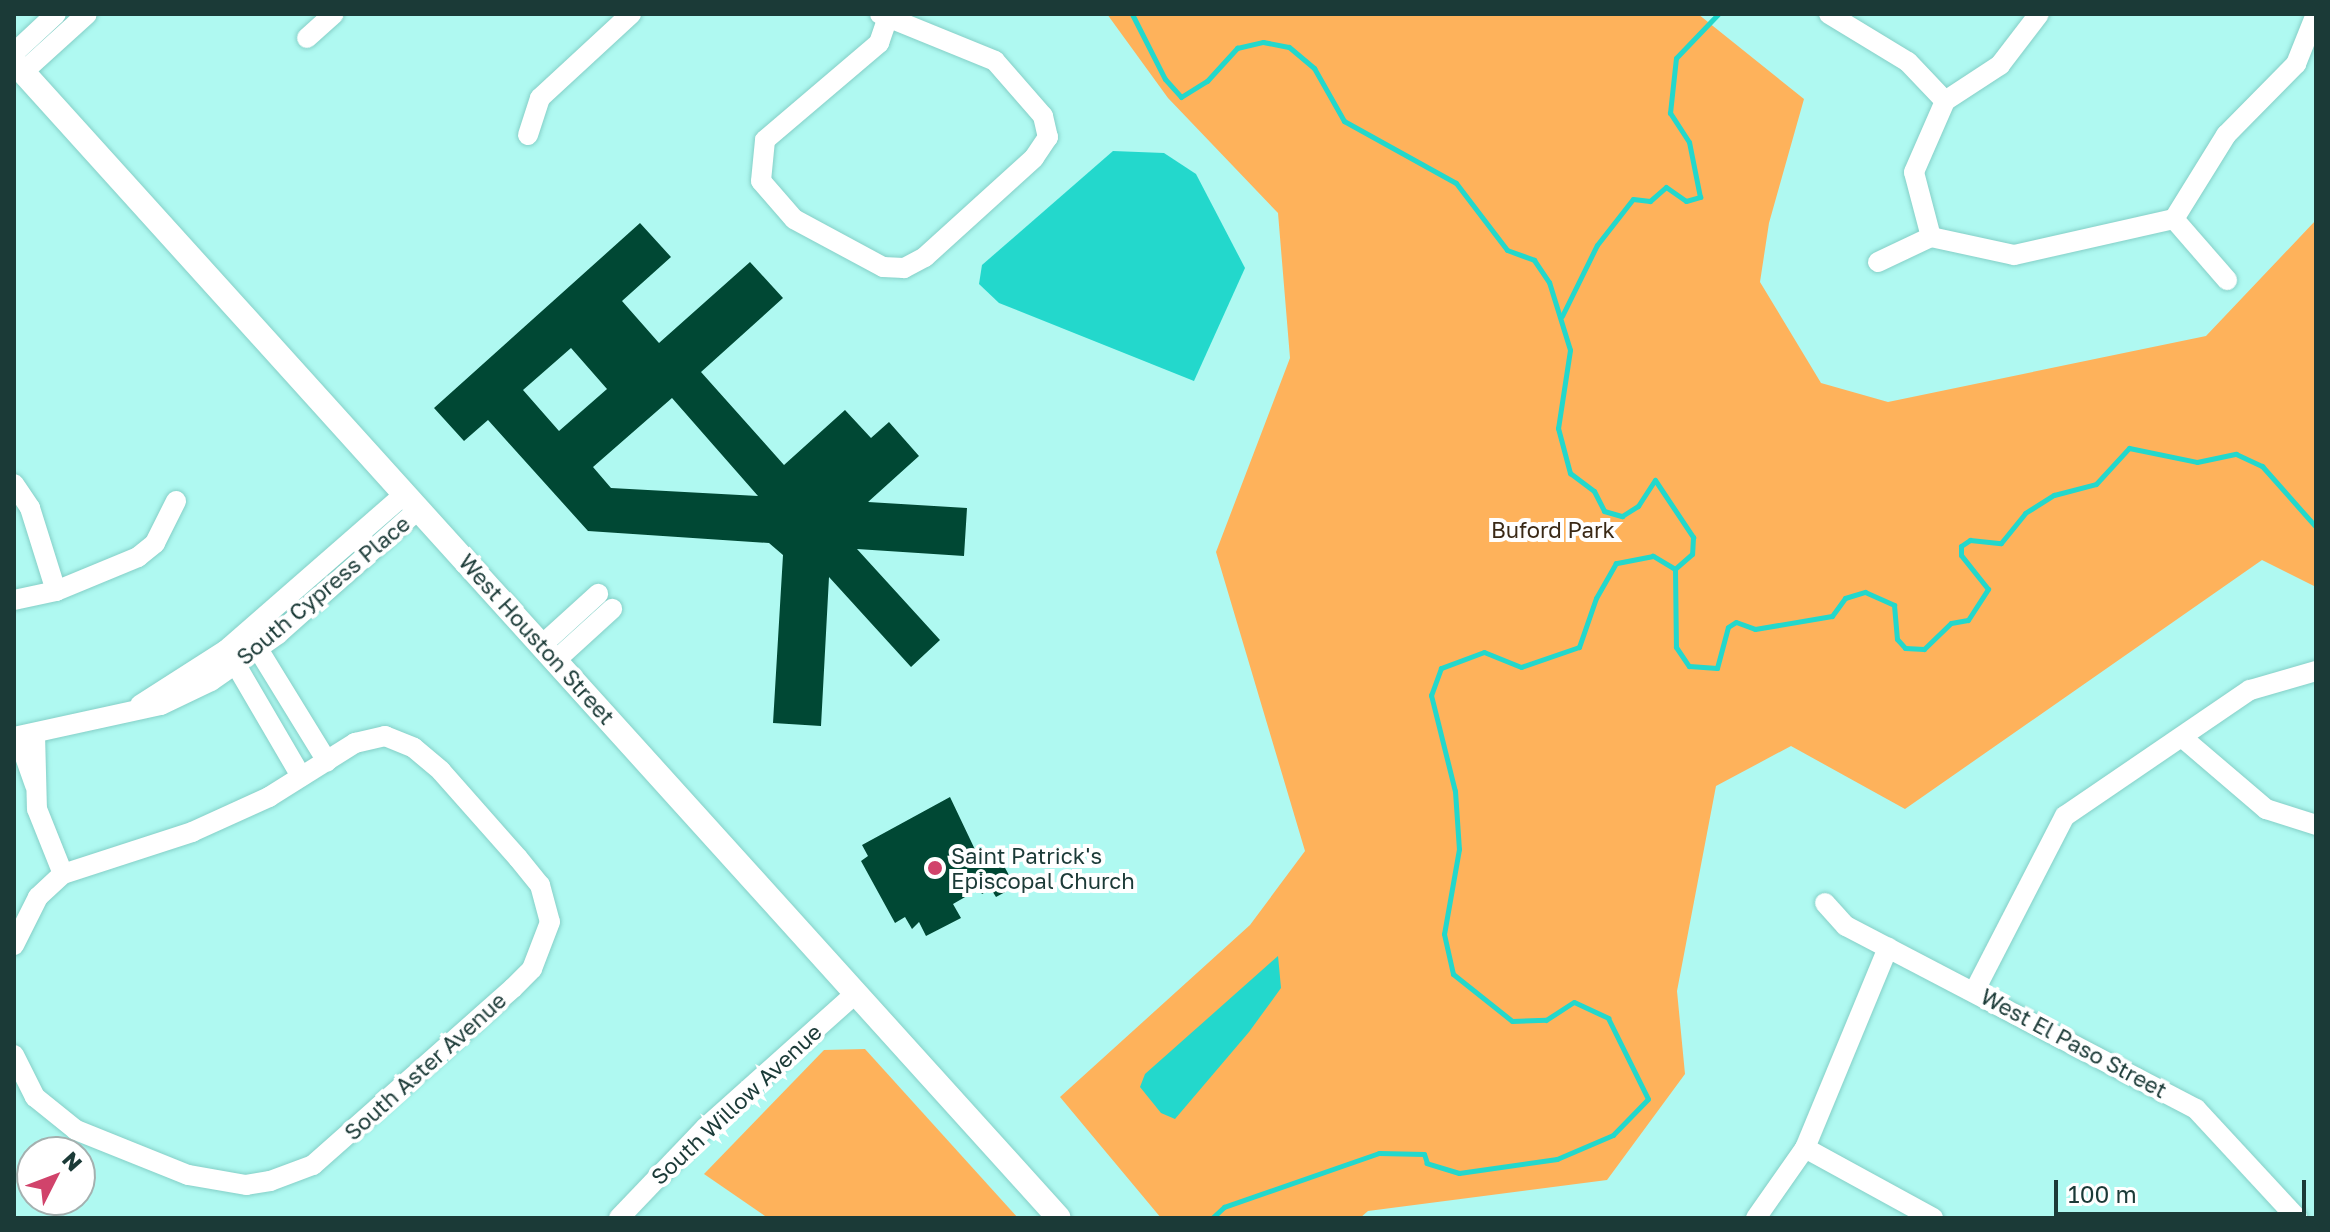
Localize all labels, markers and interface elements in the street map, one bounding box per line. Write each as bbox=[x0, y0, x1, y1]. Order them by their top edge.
street label: South Cypress Place bbox=[231, 510, 415, 670]
park label: Buford Park bbox=[1491, 517, 1615, 543]
street label: West Houston Street bbox=[454, 548, 620, 730]
place label: Saint Patrick's Episcopal Church bbox=[951, 842, 1135, 894]
marker: Saint Patrick's Episcopal Church bbox=[926, 859, 944, 877]
street label: West El Paso Street bbox=[1976, 983, 2172, 1103]
street label: South Aster Avenue bbox=[339, 987, 511, 1145]
street label: South Willow Avenue bbox=[645, 1018, 827, 1190]
north arrow bbox=[16, 1136, 96, 1216]
text: N bbox=[57, 1146, 88, 1176]
scale bar bbox=[2058, 1164, 2310, 1214]
text: 100 m bbox=[2068, 1179, 2137, 1208]

